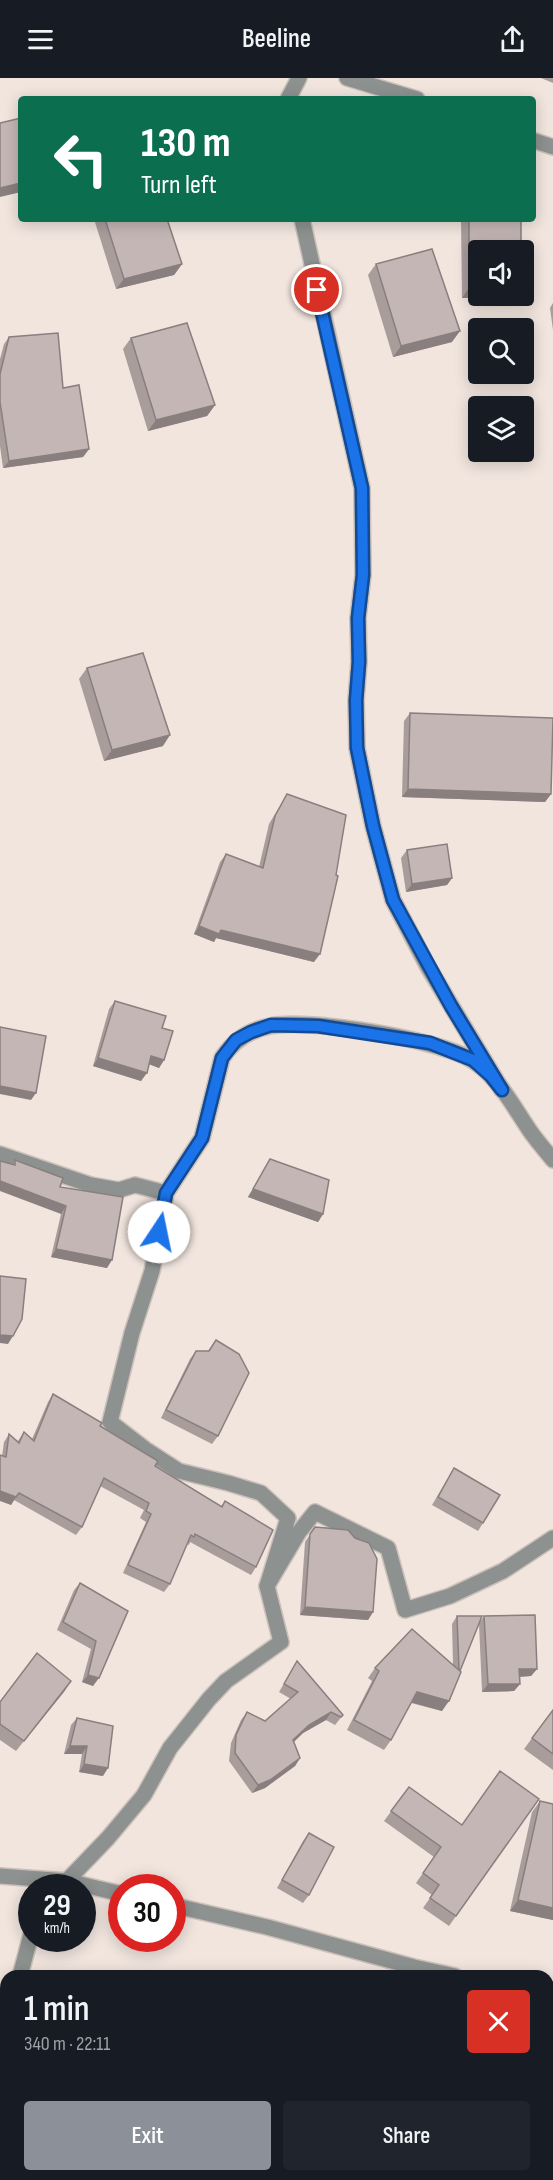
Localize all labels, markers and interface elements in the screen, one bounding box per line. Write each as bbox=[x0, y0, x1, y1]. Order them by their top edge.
icon: menu bbox=[24, 23, 57, 56]
text: Beeline bbox=[242, 23, 311, 55]
icon: share bbox=[496, 23, 529, 56]
text: 130 m bbox=[141, 118, 231, 169]
icon: left bbox=[42, 120, 120, 198]
text: Turn left bbox=[141, 169, 217, 201]
map controls bbox=[468, 240, 534, 462]
button: sound bbox=[468, 240, 534, 306]
pin bbox=[291, 264, 342, 315]
icon: arrive bbox=[300, 273, 333, 306]
button: search bbox=[468, 318, 534, 384]
button: layers bbox=[468, 396, 534, 462]
position arrow bbox=[127, 1200, 191, 1264]
speed limit sign: 30 bbox=[108, 1874, 186, 1952]
text: 29 bbox=[43, 1888, 71, 1924]
text: km/h bbox=[44, 1919, 70, 1938]
text: 1 min bbox=[24, 1988, 89, 2031]
button: close bbox=[467, 1990, 530, 2053]
text: 340 m · 22:11 bbox=[24, 2032, 110, 2056]
button: Exit bbox=[24, 2101, 271, 2170]
button: Share bbox=[283, 2101, 530, 2170]

